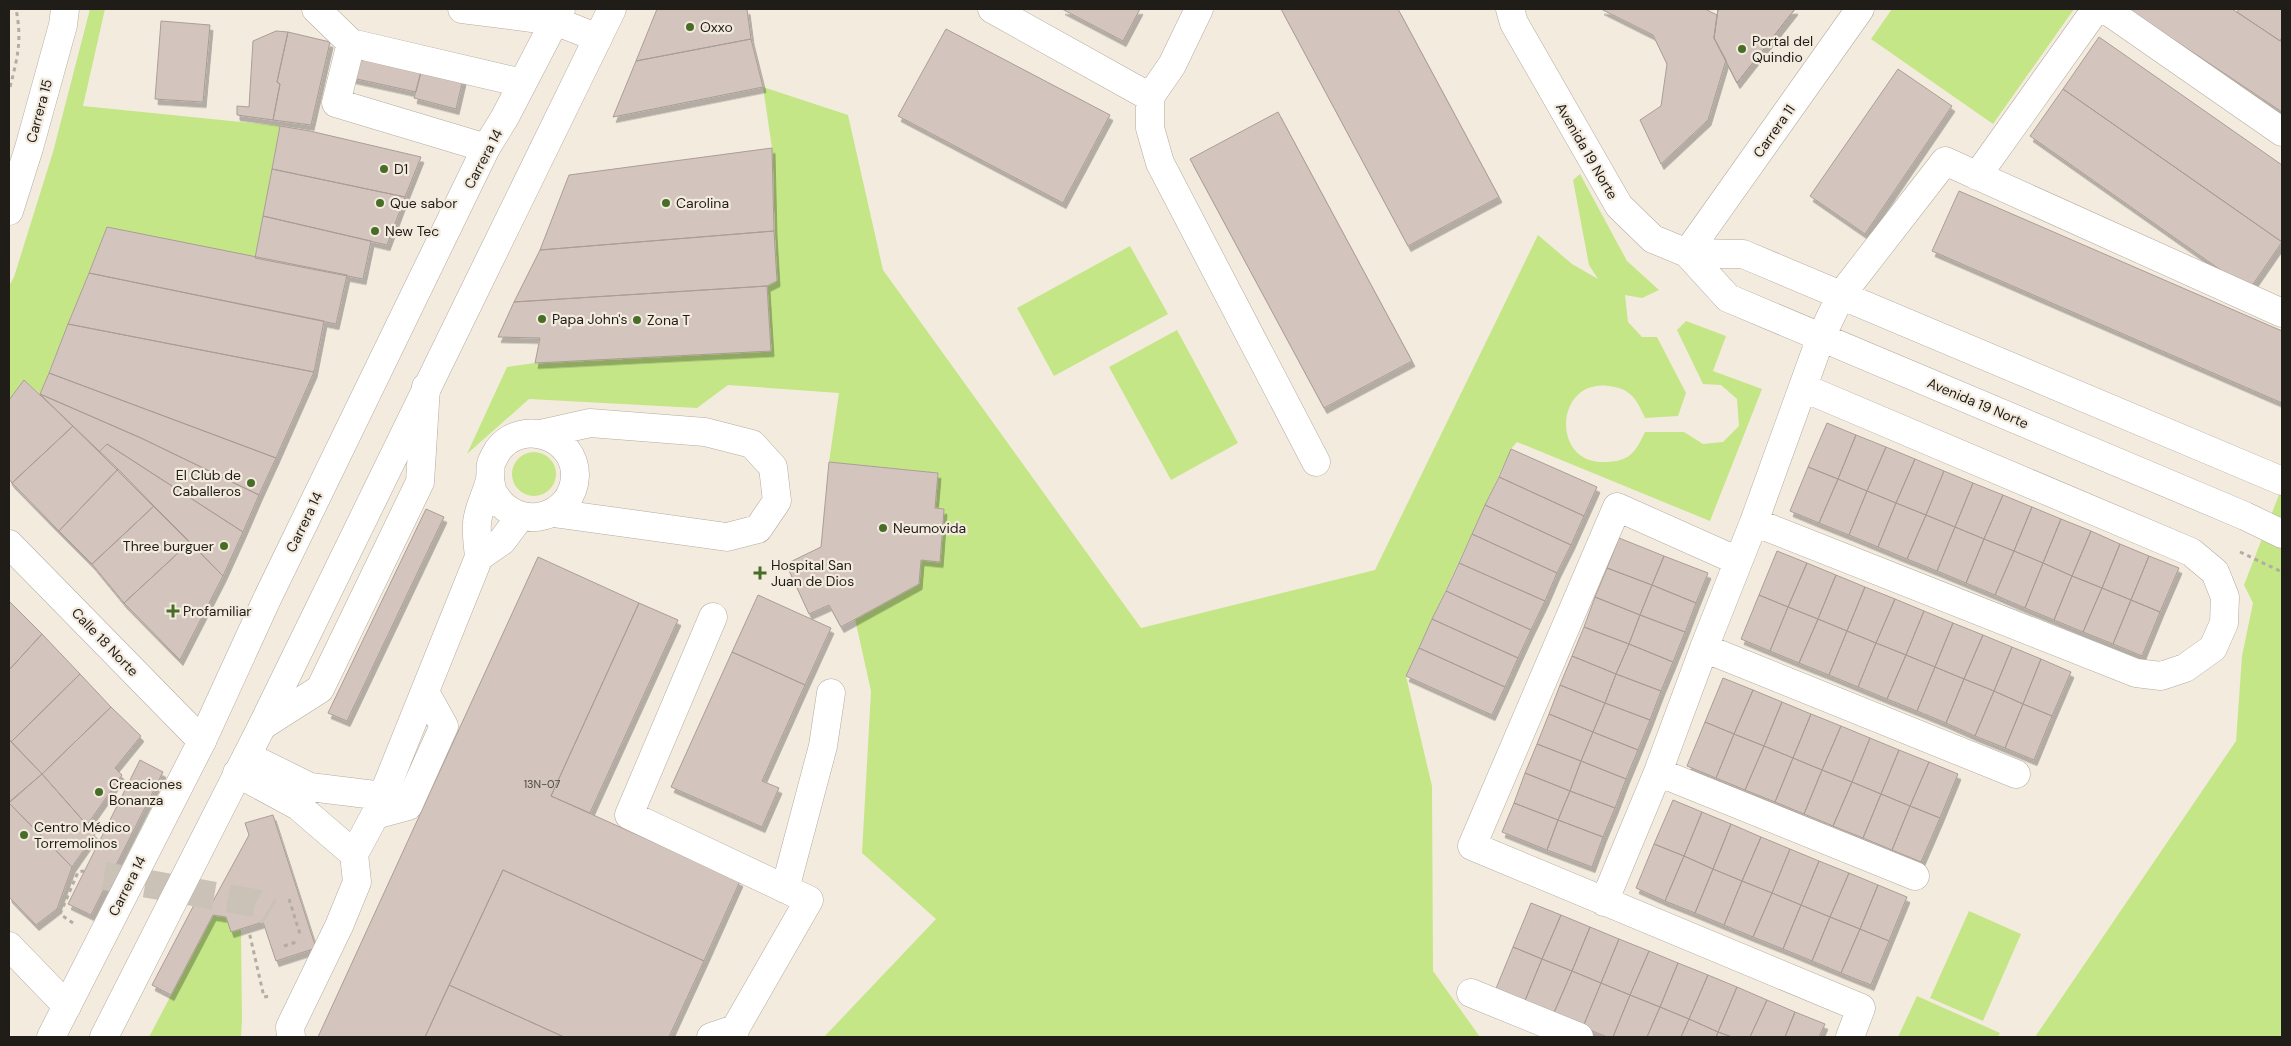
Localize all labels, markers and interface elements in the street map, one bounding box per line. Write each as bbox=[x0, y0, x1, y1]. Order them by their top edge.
place label: Oxxo bbox=[700, 18, 733, 36]
marker: Oxxo bbox=[684, 21, 696, 33]
place label: Portal del Quindio bbox=[1752, 32, 1813, 66]
marker: Portal del Quindio bbox=[1736, 43, 1748, 55]
street label: Carrera 15 bbox=[22, 77, 56, 145]
street label: Avenida 19 Norte bbox=[1552, 100, 1622, 202]
street label: Carrera 11 bbox=[1749, 101, 1799, 161]
street label: Carrera 14 bbox=[460, 126, 506, 192]
place label: D1 bbox=[394, 160, 408, 178]
marker: D1 bbox=[378, 163, 390, 175]
place label: Que sabor bbox=[390, 194, 457, 212]
place label: Carolina bbox=[676, 194, 729, 212]
marker: Que sabor bbox=[374, 197, 386, 209]
marker: Carolina bbox=[660, 197, 672, 209]
place label: New Tec bbox=[385, 222, 439, 240]
marker: New Tec bbox=[369, 225, 381, 237]
place label: Papa John's bbox=[552, 310, 627, 328]
place label: Zona T bbox=[647, 311, 690, 329]
marker: Papa John's bbox=[536, 313, 548, 325]
marker: Zona T bbox=[631, 314, 643, 326]
street label: Avenida 19 Norte bbox=[1925, 374, 2031, 432]
place label: El Club de Caballeros bbox=[173, 466, 241, 500]
marker: El Club de Caballeros bbox=[245, 477, 257, 489]
street label: Carrera 14 bbox=[282, 488, 327, 555]
place label: Neumovida bbox=[893, 519, 966, 537]
marker: Neumovida bbox=[877, 522, 889, 534]
place label: Three burguer bbox=[123, 537, 214, 555]
marker: Three burguer bbox=[218, 540, 230, 552]
place label: Hospital San Juan de Dios bbox=[771, 556, 854, 590]
marker: Hospital San Juan de Dios bbox=[753, 566, 767, 580]
place label: Profamiliar bbox=[183, 602, 252, 620]
street label: Calle 18 Norte bbox=[68, 604, 142, 680]
marker: Profamiliar bbox=[167, 605, 179, 617]
place label: Creaciones Bonanza bbox=[109, 775, 182, 809]
house number: 13N-07 bbox=[524, 777, 560, 791]
marker: Creaciones Bonanza bbox=[93, 786, 105, 798]
place label: Centro Médico Torremolinos bbox=[34, 818, 131, 852]
marker: Centro Médico Torremolinos bbox=[18, 829, 30, 841]
street label: Carrera 14 bbox=[104, 852, 150, 919]

